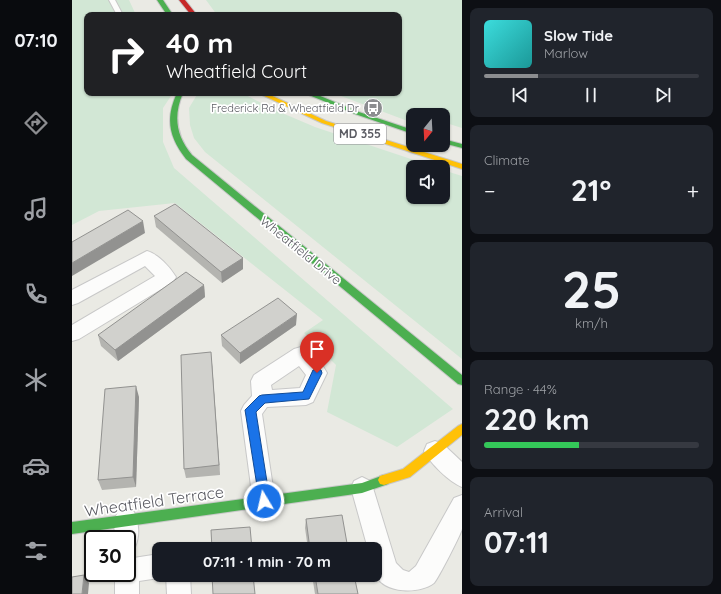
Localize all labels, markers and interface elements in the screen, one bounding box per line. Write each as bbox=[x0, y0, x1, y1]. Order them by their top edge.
text: 40 m bbox=[166, 25, 233, 60]
text: Slow Tide bbox=[544, 26, 613, 45]
icon: right bbox=[100, 28, 152, 80]
text: 07:10 bbox=[14, 29, 58, 52]
text: Marlow bbox=[544, 45, 588, 61]
text: Wheatfield Court bbox=[166, 60, 307, 83]
icon: previous bbox=[509, 84, 531, 106]
icon: pause bbox=[580, 84, 602, 106]
icon: next bbox=[652, 84, 674, 106]
bus stop icon: Frederick Rd & Wheatfield Dr bbox=[362, 97, 384, 119]
place label: Frederick Rd & Wheatfield Dr bbox=[211, 101, 360, 115]
north arrow bbox=[406, 108, 450, 152]
map controls bbox=[406, 108, 450, 204]
icon: directions bbox=[22, 109, 50, 137]
road number: MD 355 bbox=[334, 124, 386, 144]
text: Climate bbox=[484, 152, 530, 168]
button: sound bbox=[406, 160, 450, 204]
text: 21° bbox=[571, 171, 611, 209]
text: − bbox=[484, 177, 495, 205]
text: + bbox=[687, 177, 699, 205]
icon: music bbox=[22, 195, 50, 223]
street label: Wheatfield Drive bbox=[257, 212, 345, 288]
text: 25 bbox=[562, 256, 621, 321]
icon: phone bbox=[22, 280, 50, 308]
text: km/h bbox=[575, 315, 608, 331]
pin bbox=[300, 332, 334, 373]
icon: arrive bbox=[306, 338, 328, 360]
icon: climate bbox=[22, 366, 50, 394]
text: Range · 44% bbox=[484, 381, 557, 397]
text: 220 km bbox=[484, 400, 590, 438]
icon: car bbox=[22, 452, 50, 480]
position arrow bbox=[243, 480, 285, 522]
street label: Wheatfield Terrace bbox=[83, 481, 225, 521]
text: Arrival bbox=[484, 504, 523, 520]
text: 07:11 bbox=[484, 523, 549, 561]
speed limit sign: 30 bbox=[84, 530, 136, 582]
icon: filters bbox=[22, 537, 50, 565]
text: 07:11 · 1 min · 70 m bbox=[203, 552, 331, 571]

